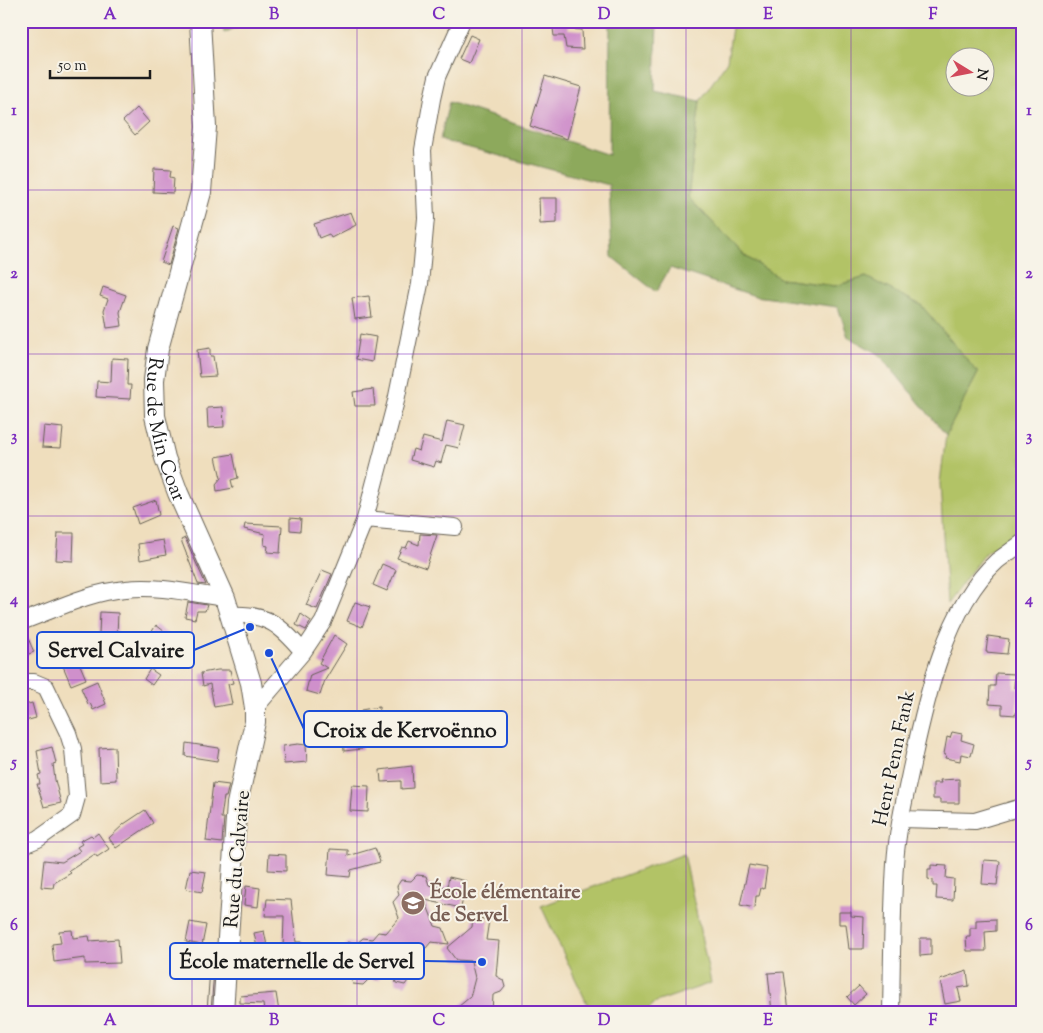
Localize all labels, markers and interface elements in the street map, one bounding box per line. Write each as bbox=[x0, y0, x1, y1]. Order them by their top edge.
text: A bbox=[104, 4, 117, 27]
text: B bbox=[269, 4, 279, 27]
text: C bbox=[433, 4, 446, 27]
text: D bbox=[598, 4, 611, 27]
text: E bbox=[763, 4, 773, 27]
text: F bbox=[929, 4, 938, 27]
scale bar bbox=[50, 48, 150, 80]
north arrow bbox=[946, 48, 996, 98]
text: 50 m bbox=[57, 56, 87, 77]
text: N bbox=[970, 67, 992, 81]
text: 1 bbox=[11, 100, 17, 123]
text: 1 bbox=[1026, 100, 1032, 123]
text: 2 bbox=[10, 263, 18, 286]
text: 2 bbox=[1025, 263, 1033, 286]
street label: Rue de Min Coar bbox=[137, 355, 192, 507]
text: 3 bbox=[11, 426, 18, 449]
text: 3 bbox=[1026, 426, 1033, 449]
text: 4 bbox=[9, 589, 18, 612]
text: 4 bbox=[1024, 589, 1033, 612]
callout: Servel Calvaire bbox=[37, 632, 194, 668]
text: Servel Calvaire bbox=[48, 637, 185, 667]
street label: Hent Penn Fank bbox=[867, 688, 924, 829]
callout: Croix de Kervoënno bbox=[304, 711, 507, 747]
text: Croix de Kervoënno bbox=[313, 717, 497, 747]
text: 5 bbox=[9, 752, 17, 775]
text: 5 bbox=[1024, 752, 1032, 775]
street label: Rue du Calvaire bbox=[218, 789, 259, 929]
place label: École élémentaire de Servel bbox=[430, 878, 581, 931]
school or university icon: École élémentaire de Servel bbox=[400, 890, 426, 916]
text: 6 bbox=[10, 915, 18, 938]
text: 6 bbox=[1025, 915, 1033, 938]
callout: École maternelle de Servel bbox=[170, 943, 424, 979]
text: École maternelle de Servel bbox=[180, 948, 415, 978]
text: A bbox=[104, 1010, 117, 1033]
text: B bbox=[269, 1010, 279, 1033]
text: C bbox=[433, 1010, 446, 1033]
text: D bbox=[598, 1010, 611, 1033]
text: E bbox=[763, 1010, 773, 1033]
text: F bbox=[929, 1010, 938, 1033]

